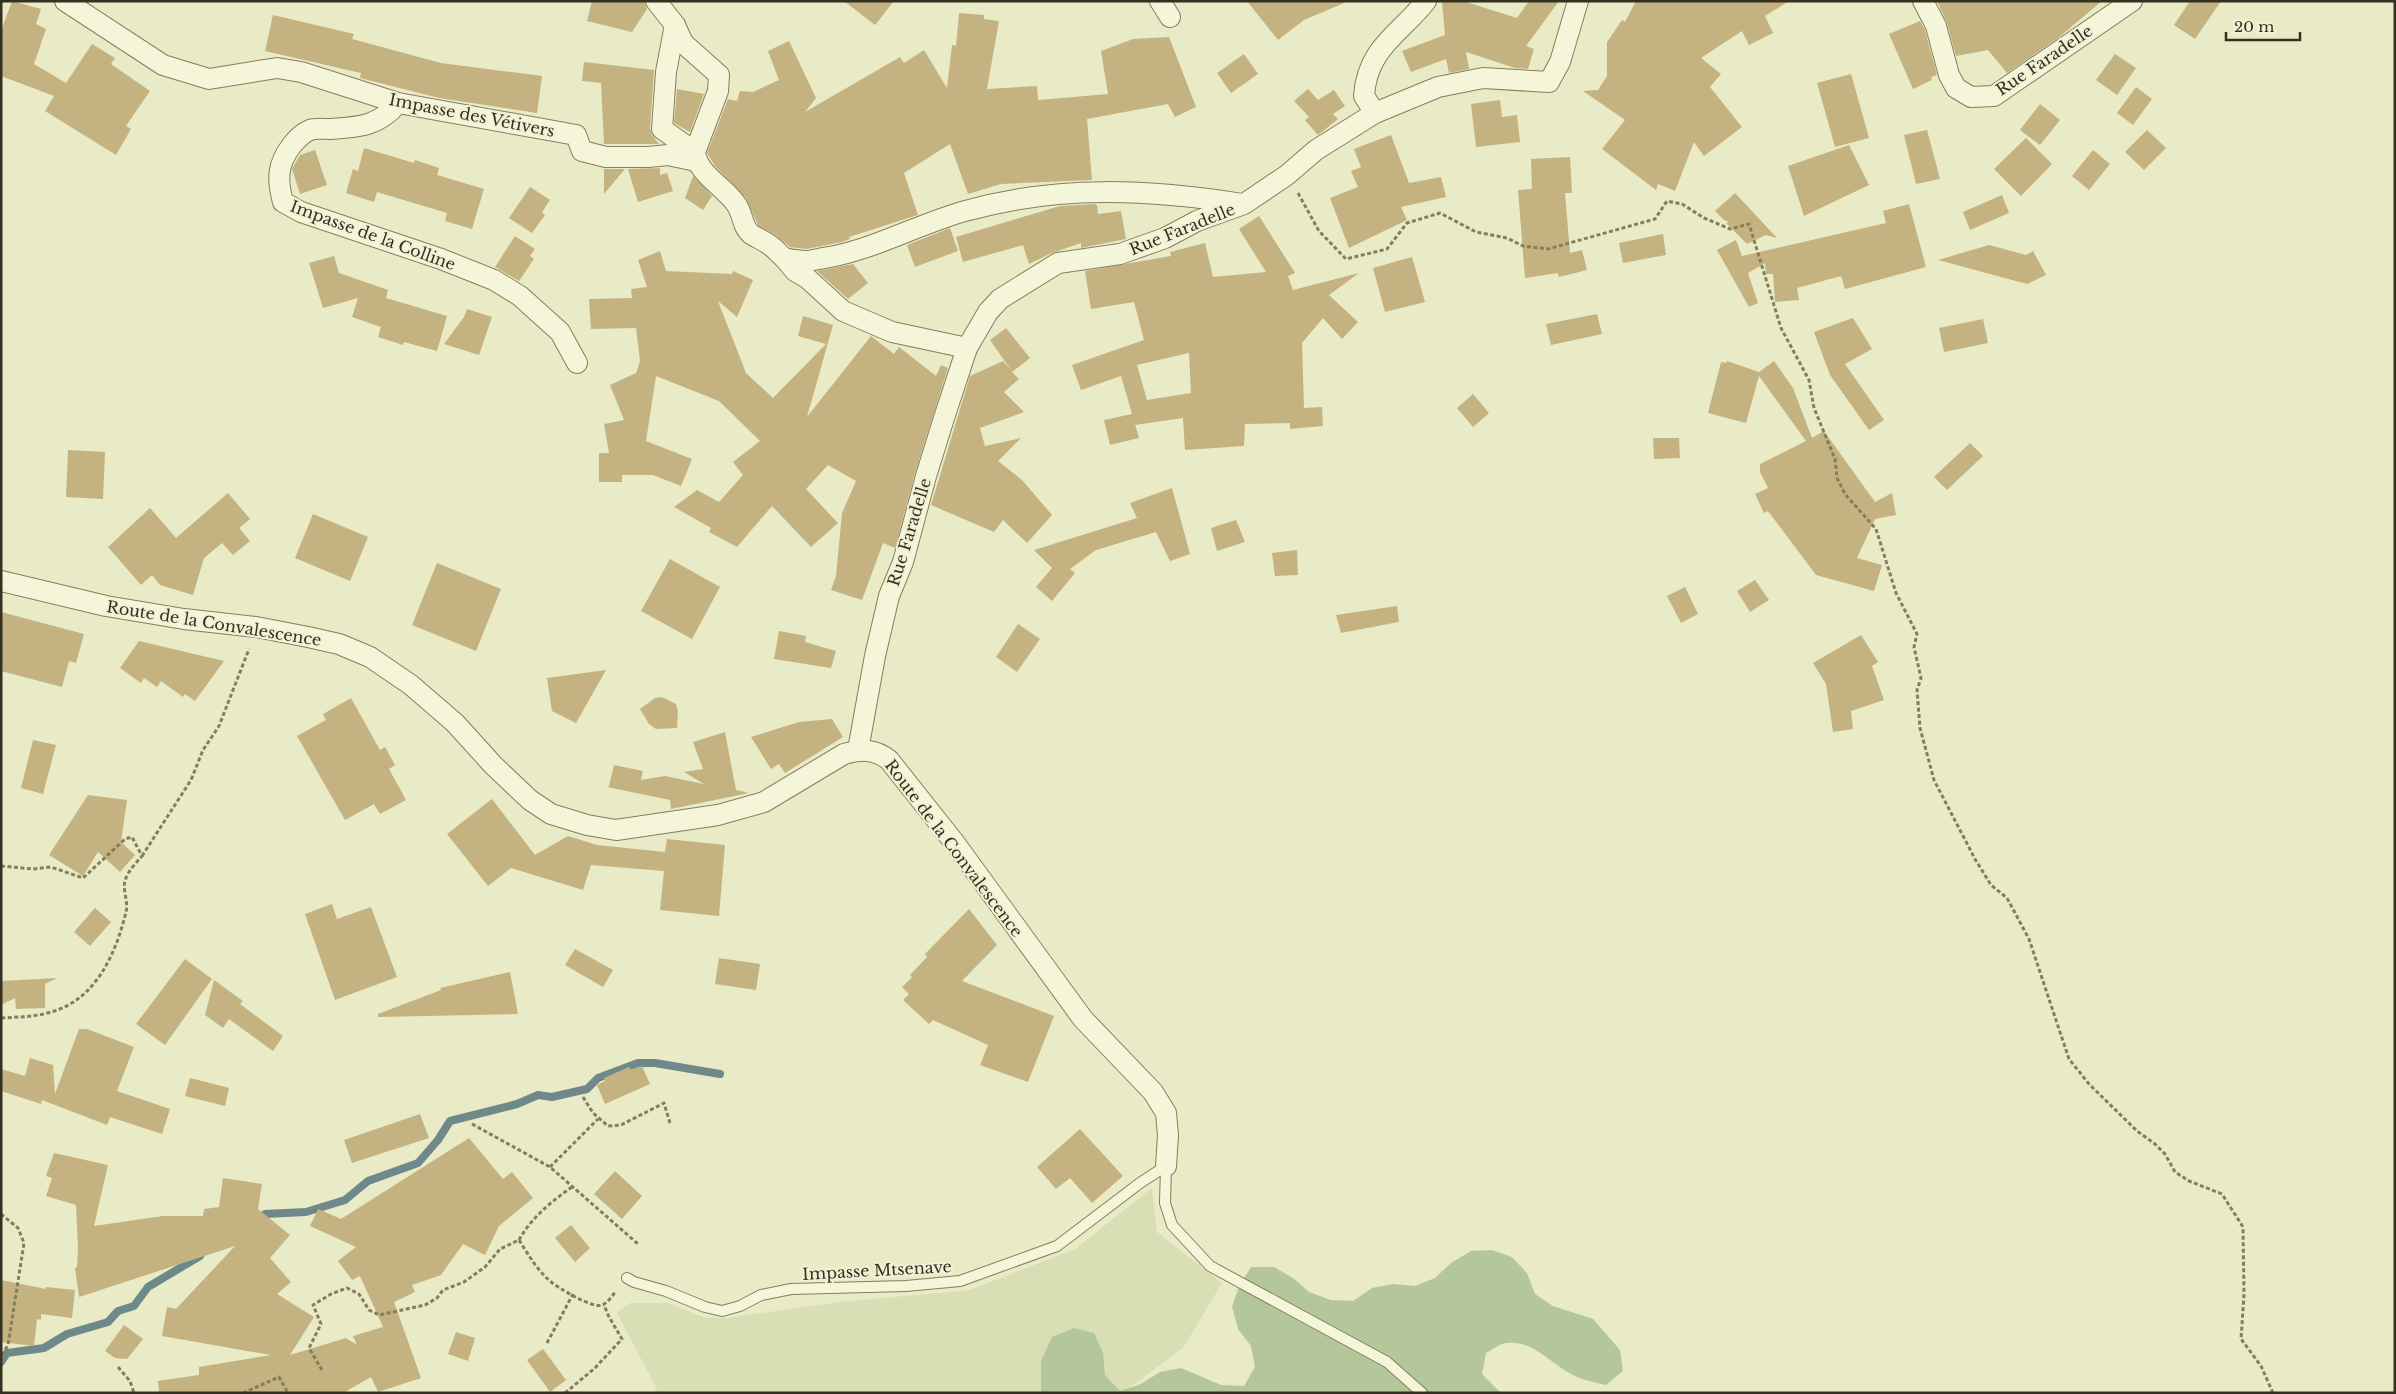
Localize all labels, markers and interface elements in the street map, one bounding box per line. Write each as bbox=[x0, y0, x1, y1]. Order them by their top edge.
scale bar bbox=[2226, 10, 2300, 42]
text: 20 m bbox=[2234, 17, 2274, 36]
street label: Rue Faradelle bbox=[1992, 20, 2096, 100]
street label: Impasse des Vétivers bbox=[388, 89, 556, 141]
street label: Impasse de la Colline bbox=[288, 196, 458, 274]
street label: Rue Faradelle bbox=[1126, 199, 1238, 259]
street label: Rue Faradelle bbox=[883, 475, 935, 589]
street label: Route de la Convalescence bbox=[105, 596, 323, 650]
street label: Route de la Convalescence bbox=[881, 755, 1027, 941]
street label: Impasse Mtsenave bbox=[802, 1256, 952, 1284]

